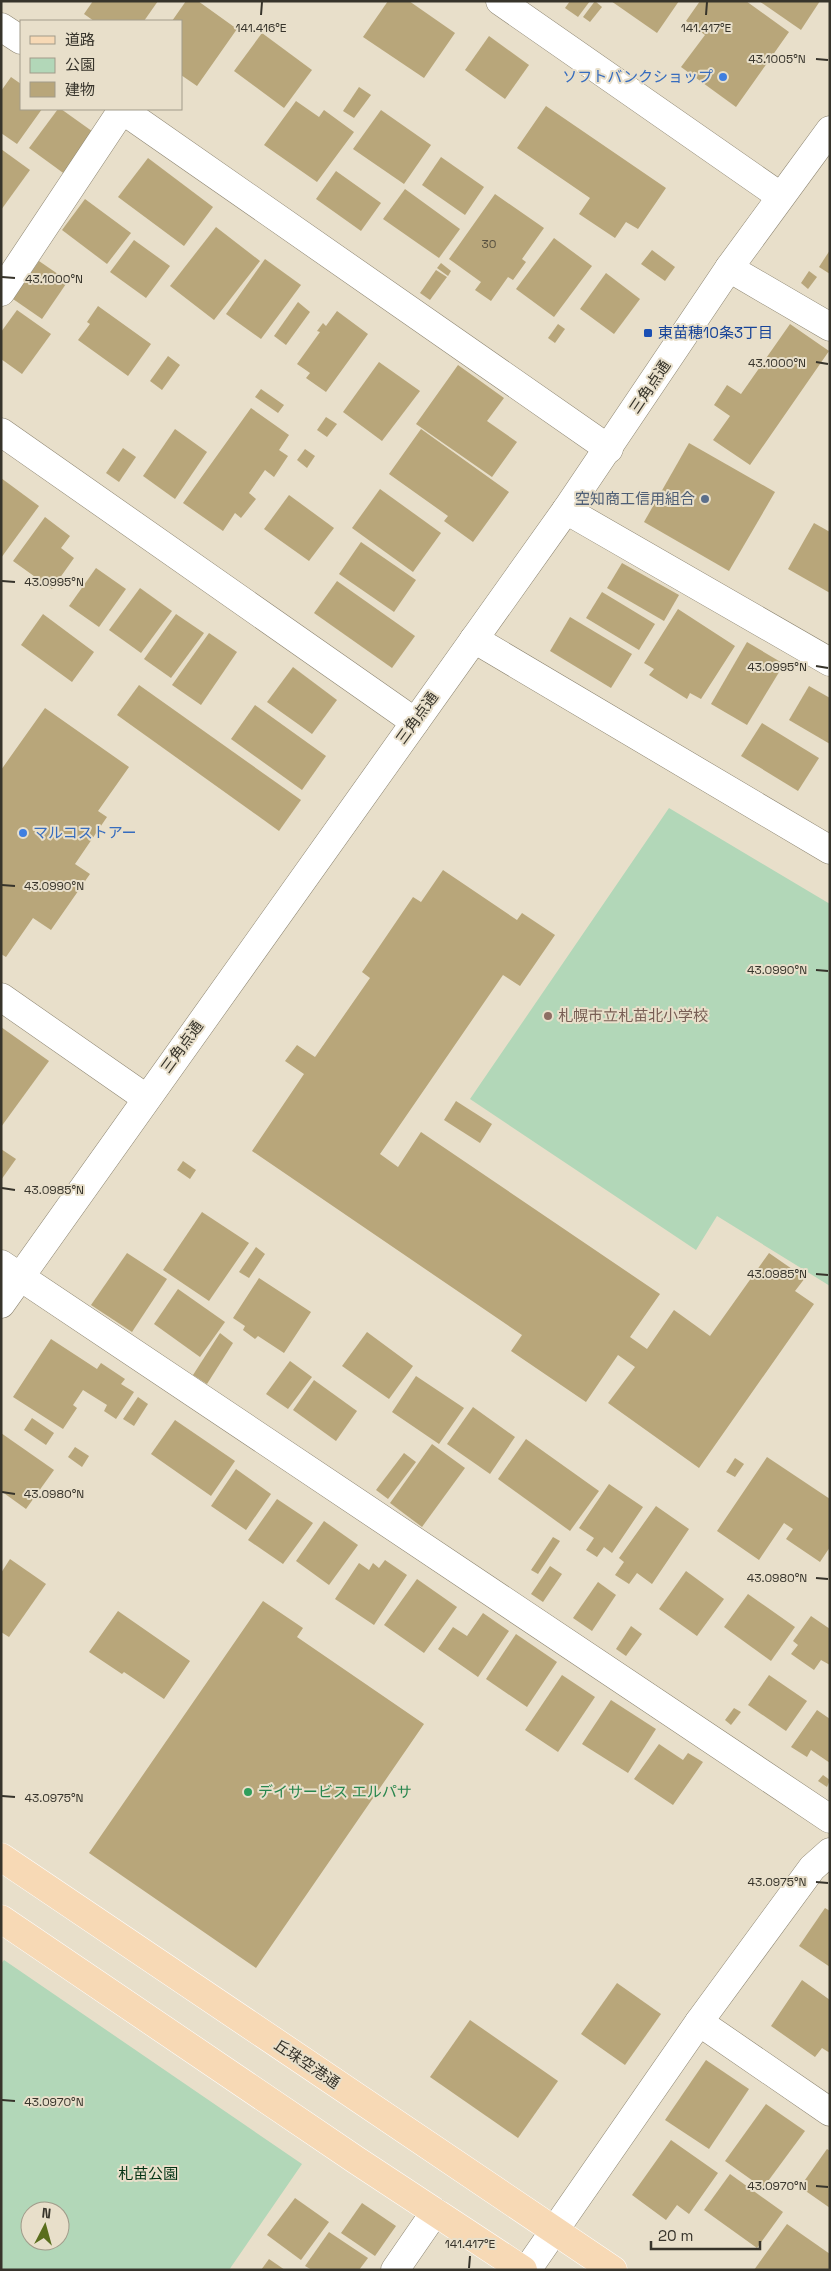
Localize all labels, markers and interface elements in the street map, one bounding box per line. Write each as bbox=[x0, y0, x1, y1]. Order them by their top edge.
legend bbox=[20, 20, 182, 110]
text: 141.416°E bbox=[235, 20, 287, 36]
text: 141.417°E bbox=[681, 20, 732, 36]
text: 道路 bbox=[65, 30, 95, 49]
text: 43.1005°N bbox=[748, 51, 806, 67]
text: 公園 bbox=[65, 55, 95, 74]
place label: ソフトバンクショップ bbox=[562, 67, 713, 86]
marker: ソフトバンクショップ bbox=[717, 71, 729, 83]
text: 建物 bbox=[65, 80, 95, 99]
house number: 30 bbox=[482, 236, 496, 252]
text: 43.1000°N bbox=[25, 271, 83, 287]
place label: 東苗穂10条3丁目 bbox=[658, 323, 773, 342]
marker: 東苗穂10条3丁目 bbox=[642, 327, 654, 339]
text: 43.1000°N bbox=[748, 355, 806, 371]
street label: 三角点通 bbox=[625, 357, 674, 417]
place label: 空知商工信用組合 bbox=[575, 489, 695, 508]
marker: 空知商工信用組合 bbox=[699, 493, 711, 505]
text: 43.0995°N bbox=[24, 574, 84, 590]
text: 43.0995°N bbox=[747, 659, 807, 675]
street label: 三角点通 bbox=[391, 688, 442, 748]
place label: マルコストアー bbox=[33, 823, 137, 842]
marker: マルコストアー bbox=[17, 827, 29, 839]
text: 43.0990°N bbox=[24, 878, 84, 894]
text: 43.0990°N bbox=[747, 962, 807, 978]
place label: 札幌市立札苗北小学校 bbox=[558, 1006, 708, 1025]
marker: 札幌市立札苗北小学校 bbox=[542, 1010, 554, 1022]
street label: 三角点通 bbox=[156, 1017, 207, 1077]
text: 43.0985°N bbox=[24, 1182, 84, 1198]
text: 43.0985°N bbox=[747, 1266, 807, 1282]
text: 43.0980°N bbox=[24, 1486, 84, 1502]
text: 43.0980°N bbox=[747, 1570, 807, 1586]
place label: デイサービス エルパサ bbox=[258, 1782, 412, 1801]
marker: デイサービス エルパサ bbox=[242, 1786, 254, 1798]
text: 43.0975°N bbox=[25, 1790, 83, 1806]
text: 43.0975°N bbox=[748, 1874, 806, 1890]
street label: 丘珠空港通 bbox=[271, 2035, 344, 2092]
text: 43.0970°N bbox=[24, 2094, 84, 2110]
park label: 札苗公園 bbox=[118, 2164, 178, 2183]
text: 43.0970°N bbox=[747, 2178, 807, 2194]
north arrow bbox=[20, 2201, 70, 2251]
text: N bbox=[41, 2204, 52, 2223]
scale bar bbox=[651, 2218, 760, 2250]
text: 20 m bbox=[658, 2226, 693, 2245]
text: 141.417°E bbox=[445, 2236, 496, 2252]

